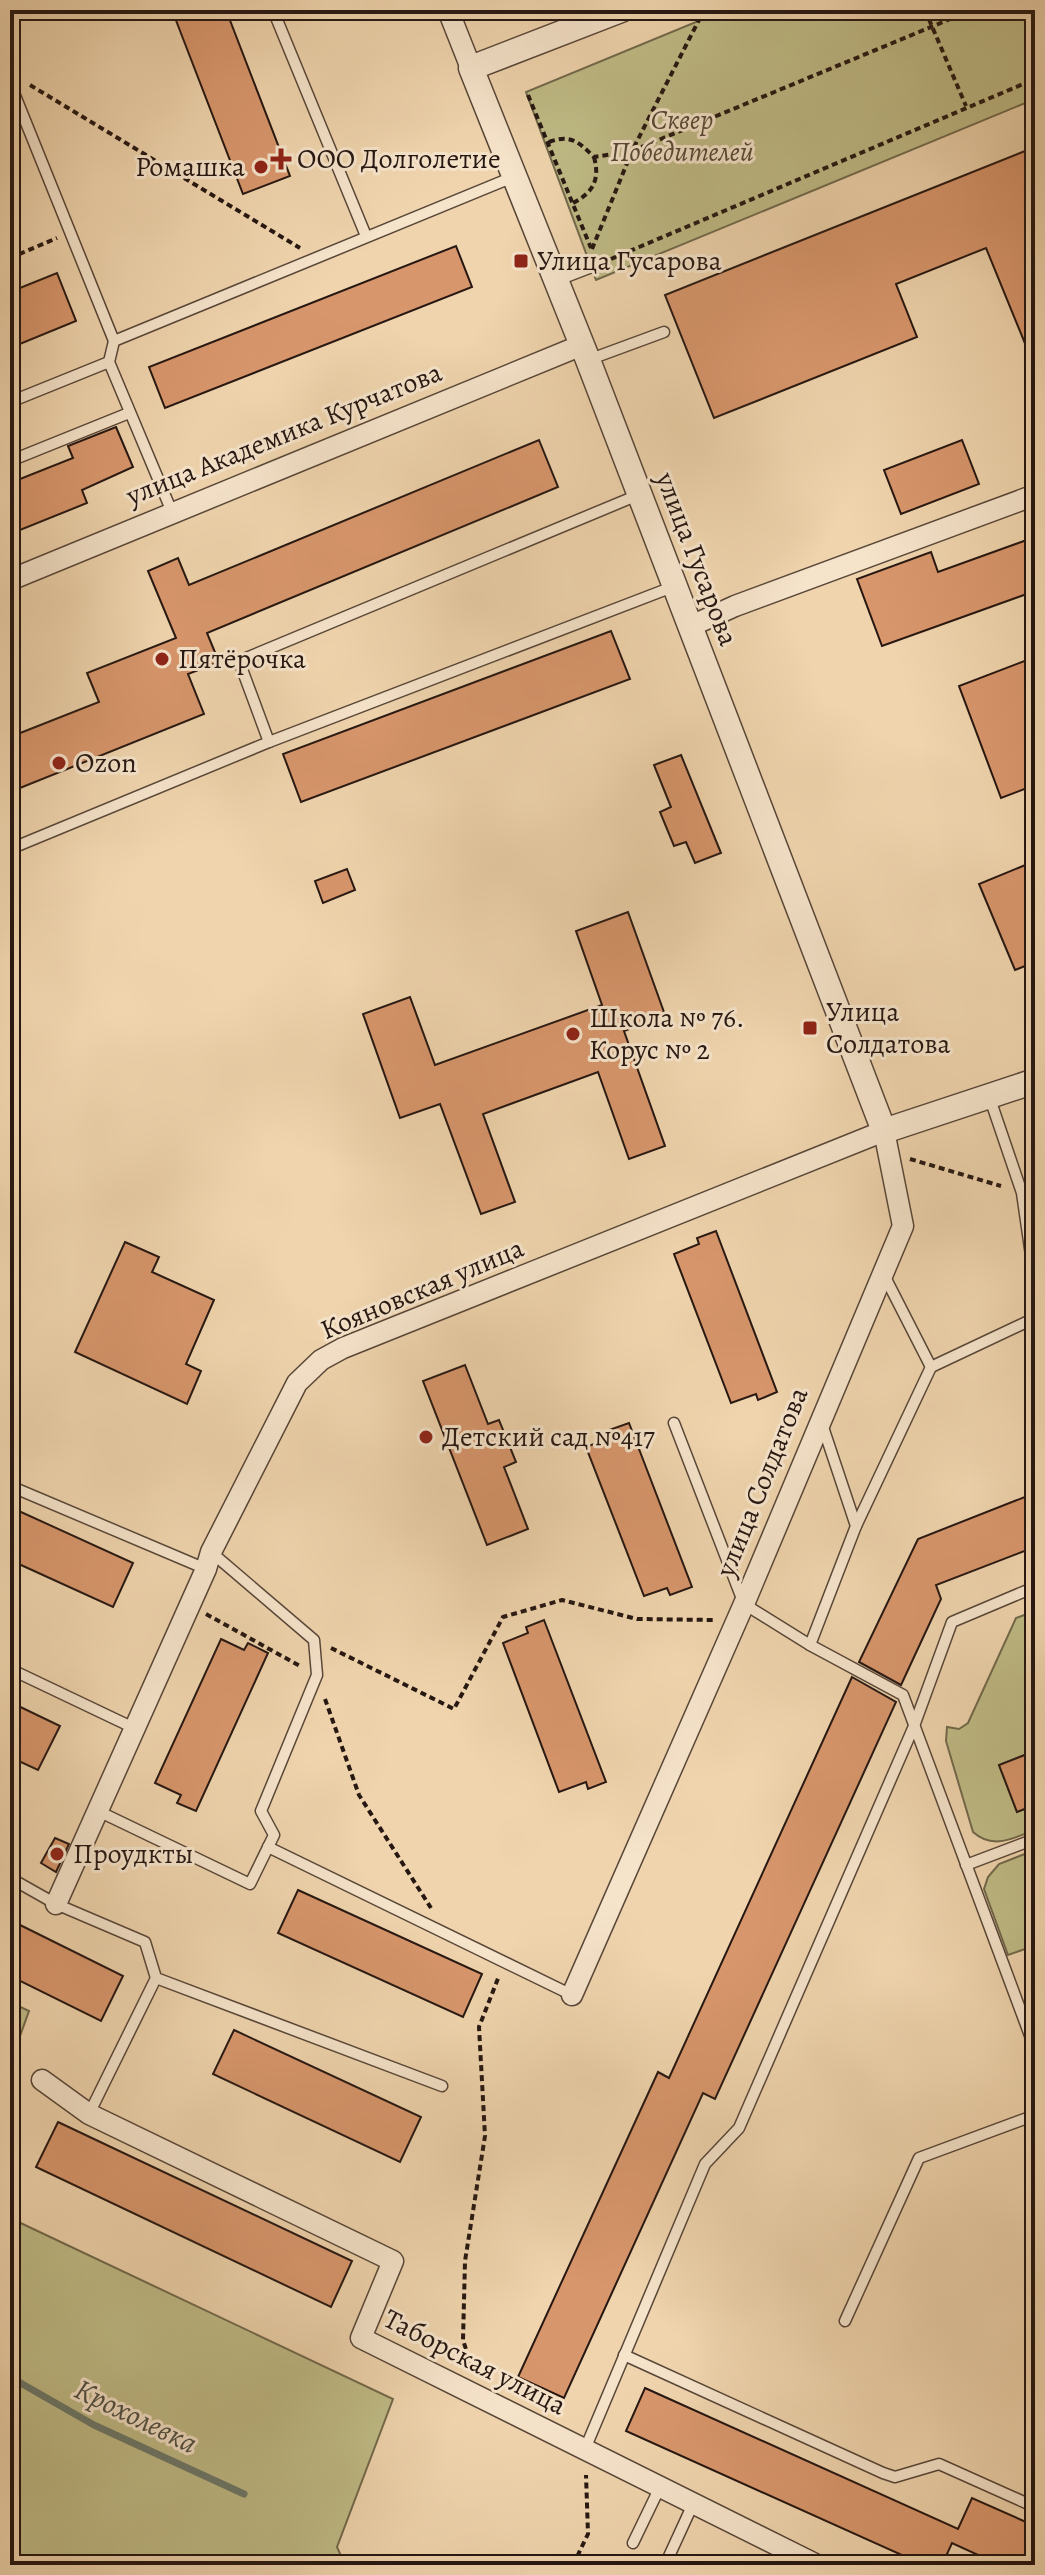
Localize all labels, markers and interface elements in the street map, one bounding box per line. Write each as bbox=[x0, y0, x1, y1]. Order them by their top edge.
park label: Сквер Победителей bbox=[610, 101, 754, 171]
place label: ООО Долголетие bbox=[297, 140, 501, 178]
place label: Ромашка bbox=[135, 148, 245, 186]
marker: ООО Долголетие bbox=[272, 150, 290, 168]
marker: Ромашка bbox=[252, 158, 270, 176]
place label: Улица Гусарова bbox=[537, 242, 722, 280]
marker: Улица Гусарова bbox=[512, 252, 530, 270]
street label: улица Академика Курчатова bbox=[120, 353, 448, 515]
street label: улица Гусарова bbox=[646, 466, 748, 651]
place label: Пятёрочка bbox=[178, 640, 306, 678]
marker: Пятёрочка bbox=[153, 650, 171, 668]
place label: Ozon bbox=[75, 744, 137, 782]
marker: Ozon bbox=[50, 754, 68, 772]
place label: Улица Солдатова bbox=[826, 993, 951, 1063]
place label: Школа № 76. Корус № 2 bbox=[589, 999, 745, 1069]
marker: Улица Солдатова bbox=[801, 1019, 819, 1037]
marker: Школа № 76. Корус № 2 bbox=[564, 1025, 582, 1043]
street label: Кояновская улица bbox=[314, 1229, 530, 1349]
street label: улица Солдатова bbox=[706, 1381, 817, 1583]
place label: Детский сад №417 bbox=[442, 1418, 655, 1456]
marker: Детский сад №417 bbox=[417, 1428, 435, 1446]
place label: Проудкты bbox=[73, 1835, 193, 1873]
marker: Проудкты bbox=[48, 1845, 66, 1863]
street label: Таборская улица bbox=[377, 2300, 573, 2424]
water label: Крохолевка bbox=[68, 2369, 204, 2463]

